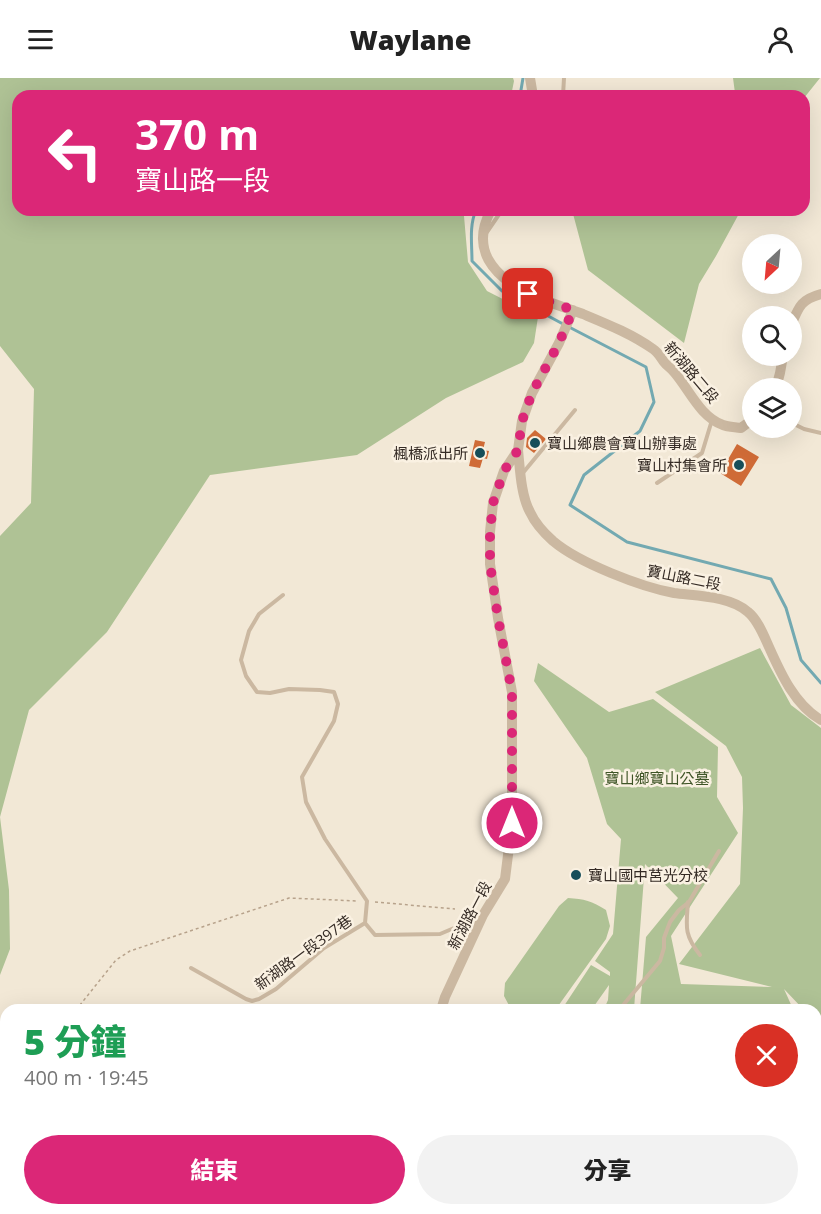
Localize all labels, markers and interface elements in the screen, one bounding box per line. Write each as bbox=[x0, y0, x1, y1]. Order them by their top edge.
text: Waylane bbox=[350, 21, 471, 58]
icon: menu bbox=[24, 23, 57, 56]
icon: person bbox=[764, 23, 797, 56]
text: 370 m bbox=[135, 105, 259, 162]
icon: left bbox=[36, 114, 114, 192]
text: 寶山路一段 bbox=[135, 161, 270, 198]
north arrow bbox=[742, 234, 802, 294]
map controls bbox=[742, 234, 802, 438]
pin bbox=[502, 268, 553, 319]
icon: arrive bbox=[511, 277, 544, 310]
button: search bbox=[742, 306, 802, 366]
street label: 新湖路二段 bbox=[660, 337, 724, 407]
button: layers bbox=[742, 378, 802, 438]
place label: 寶山鄉農會寶山辦事處 bbox=[547, 433, 697, 453]
marker: 寶山鄉農會寶山辦事處 bbox=[528, 436, 542, 450]
place label: 楓橋派出所 bbox=[393, 443, 468, 463]
marker: 楓橋派出所 bbox=[473, 446, 487, 460]
place label: 寶山村集會所 bbox=[637, 455, 727, 475]
marker: 寶山村集會所 bbox=[732, 458, 746, 472]
street label: 寶山路二段 bbox=[645, 560, 723, 594]
park label: 寶山鄉寶山公墓 bbox=[604, 768, 710, 788]
position arrow bbox=[480, 791, 544, 855]
place label: 寶山國中莒光分校 bbox=[588, 865, 708, 885]
marker: 寶山國中莒光分校 bbox=[569, 868, 583, 882]
street label: 新湖路一段 bbox=[443, 877, 495, 953]
street label: 新湖路一段397巷 bbox=[250, 910, 356, 994]
text: 5 分鐘 bbox=[24, 1017, 126, 1066]
button: close bbox=[735, 1024, 798, 1087]
text: 400 m · 19:45 bbox=[24, 1064, 149, 1091]
button: 結束 bbox=[24, 1135, 405, 1204]
button: 分享 bbox=[417, 1135, 798, 1204]

